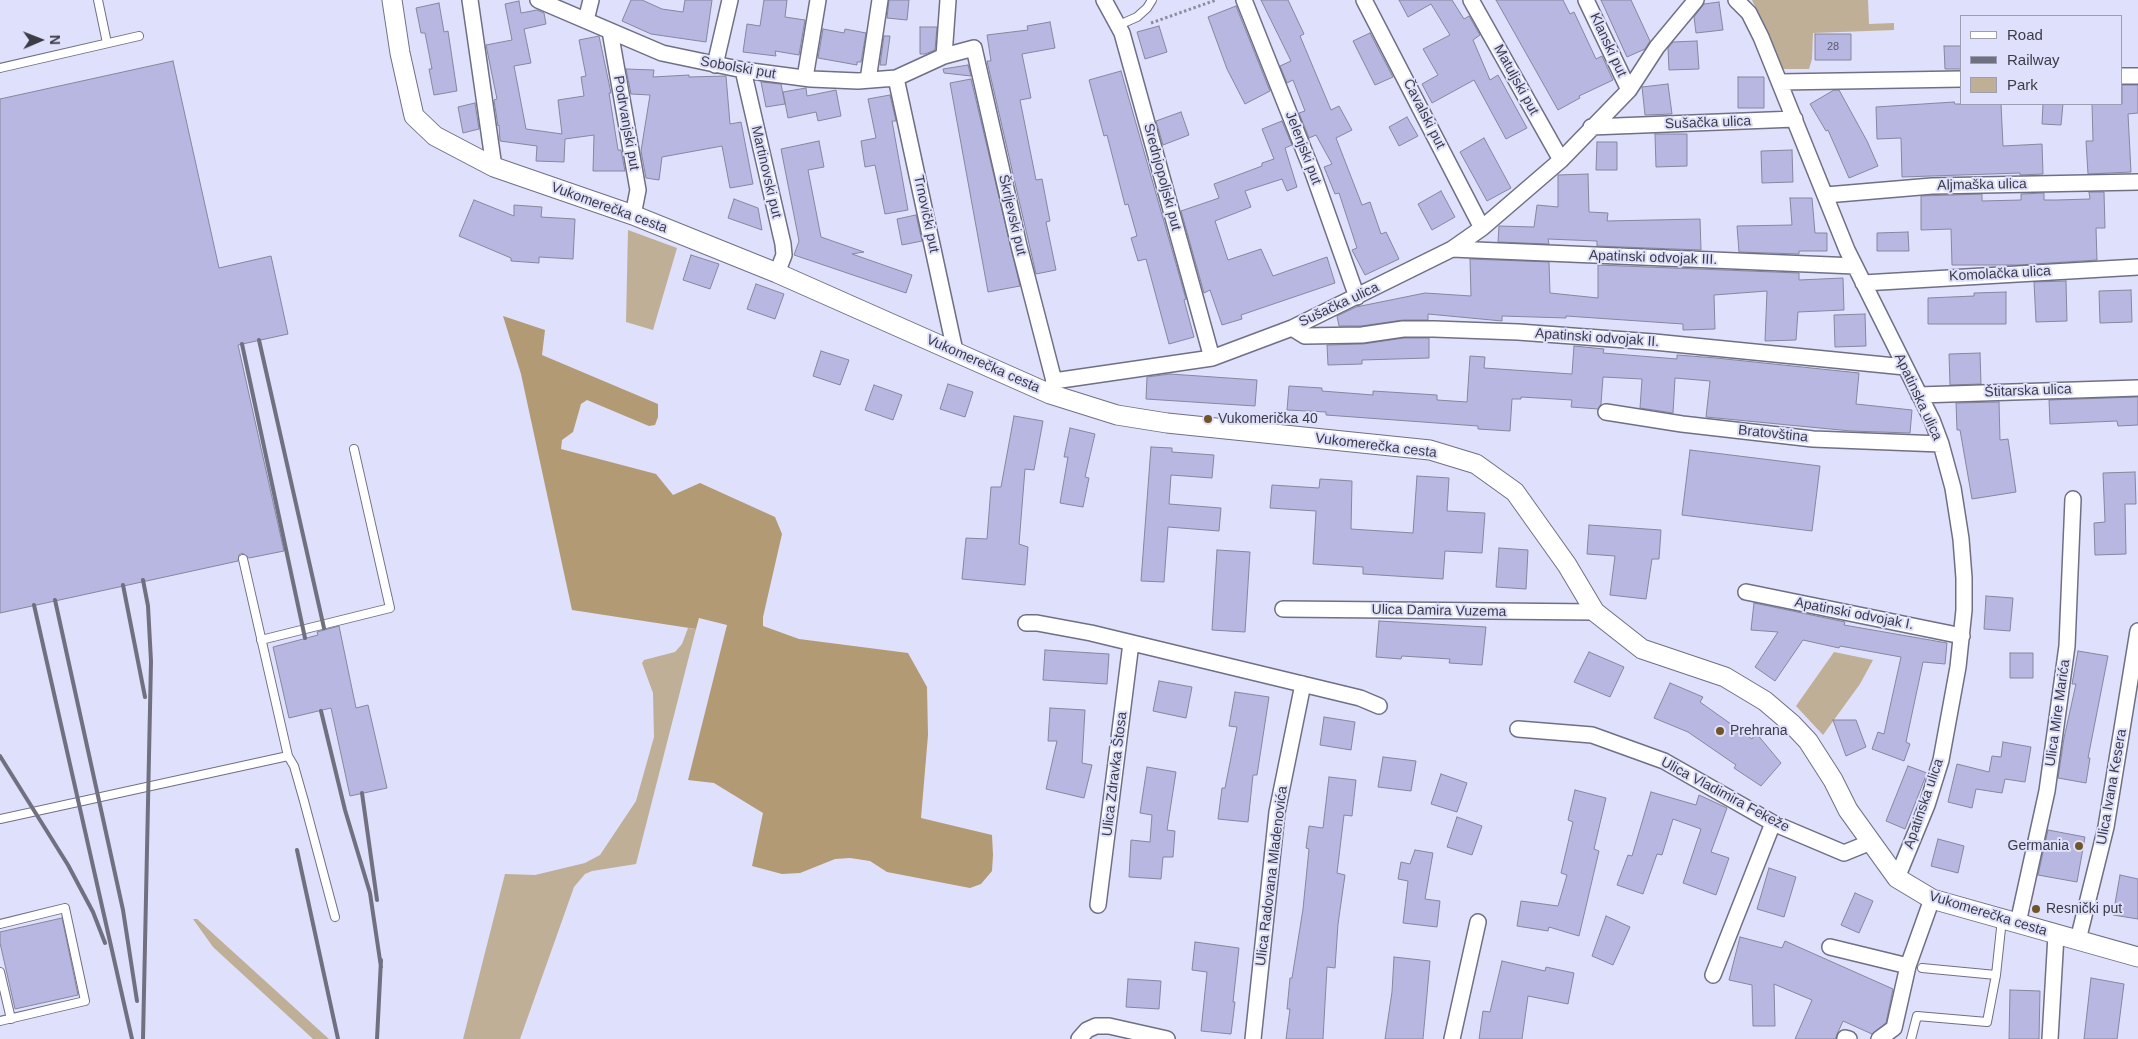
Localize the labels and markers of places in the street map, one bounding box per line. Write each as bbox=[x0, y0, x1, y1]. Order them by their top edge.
place label: Vukomerička 40 bbox=[1218, 411, 1318, 427]
marker: Vukomerička 40 bbox=[1202, 413, 1214, 425]
place label: Prehrana bbox=[1730, 723, 1788, 739]
marker: Prehrana bbox=[1714, 725, 1726, 737]
place label: Germania bbox=[2008, 838, 2069, 854]
marker: Germania bbox=[2073, 840, 2085, 852]
place label: Resnički put bbox=[2046, 901, 2122, 917]
marker: Resnički put bbox=[2030, 903, 2042, 915]

